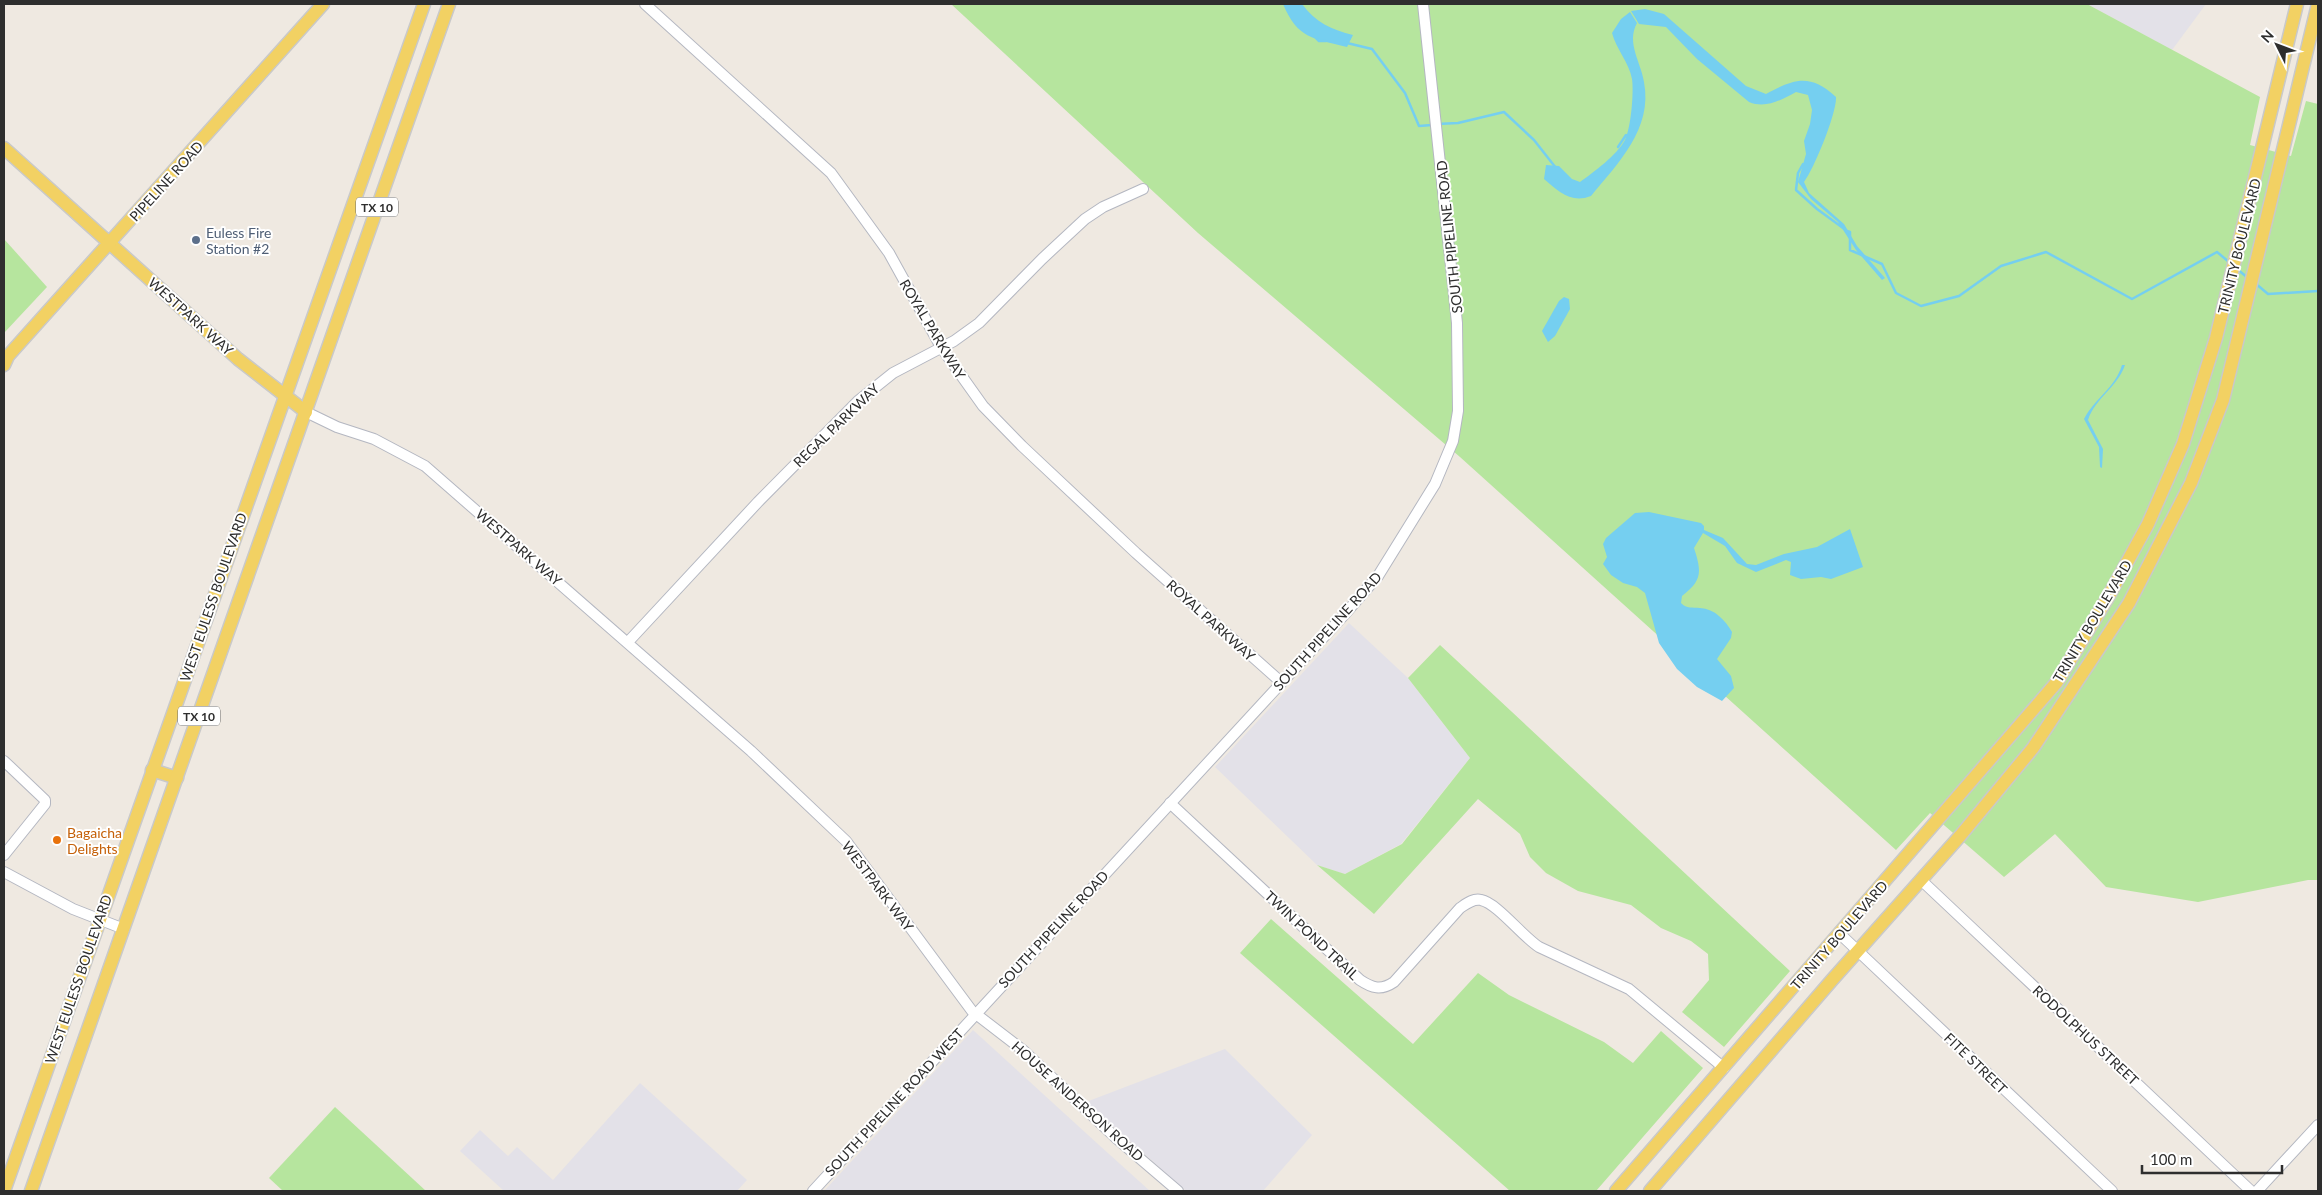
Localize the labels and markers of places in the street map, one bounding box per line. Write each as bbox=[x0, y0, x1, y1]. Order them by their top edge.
place label: Euless Fire Station #2 bbox=[206, 224, 271, 257]
marker: Euless Fire Station #2 bbox=[190, 234, 202, 246]
place label: Bagaicha Delights bbox=[67, 824, 122, 857]
marker: Bagaicha Delights bbox=[51, 834, 63, 846]

